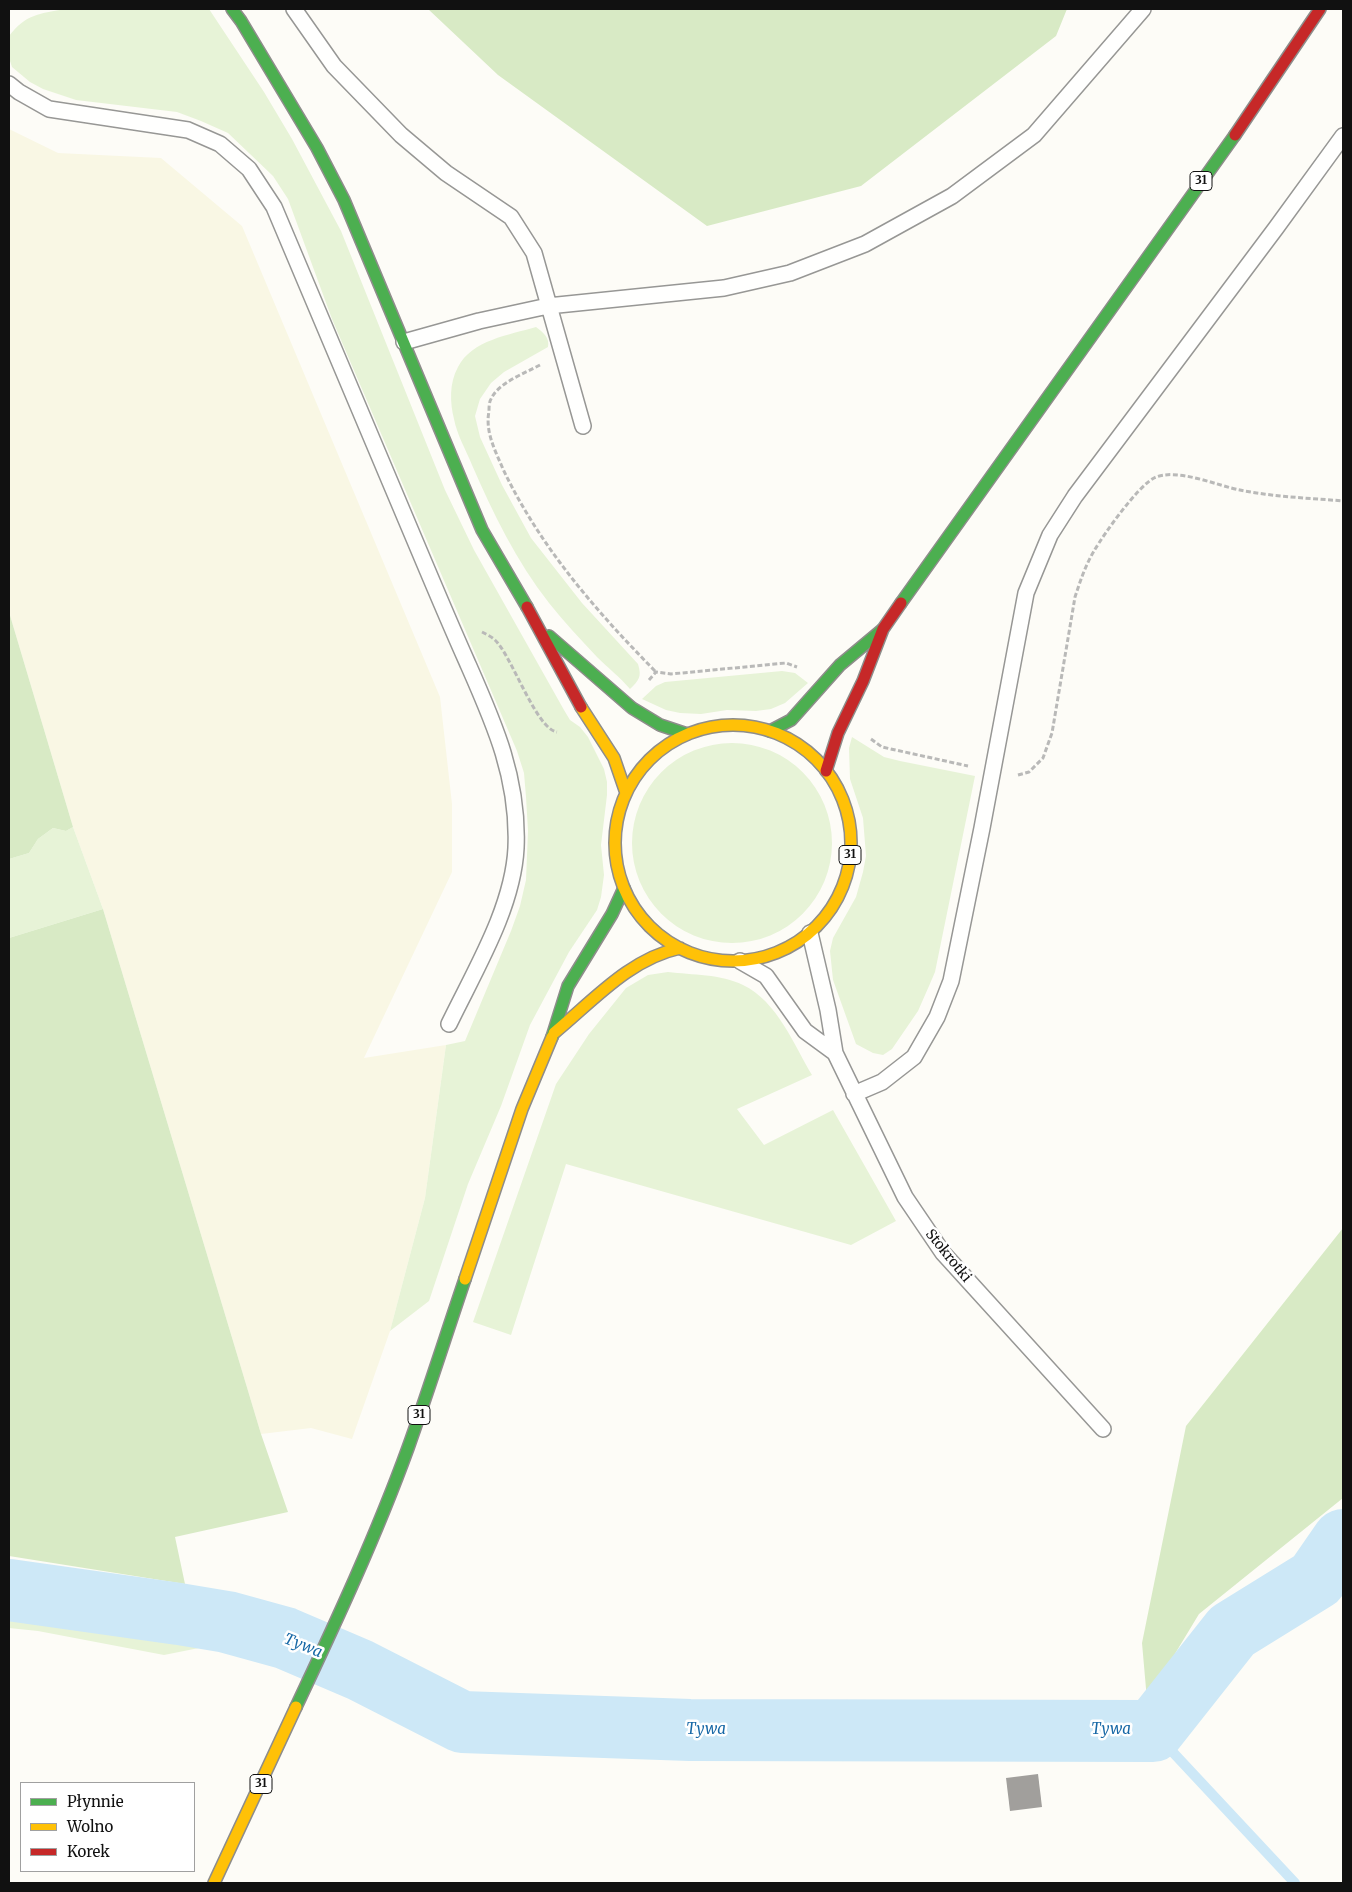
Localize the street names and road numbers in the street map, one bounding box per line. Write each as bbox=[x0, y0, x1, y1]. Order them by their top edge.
road number: 31 bbox=[1190, 172, 1212, 190]
road number: 31 bbox=[839, 846, 861, 864]
street label: Stokrotki bbox=[922, 1226, 974, 1286]
road number: 31 bbox=[408, 1406, 430, 1424]
road number: 31 bbox=[250, 1775, 272, 1794]

